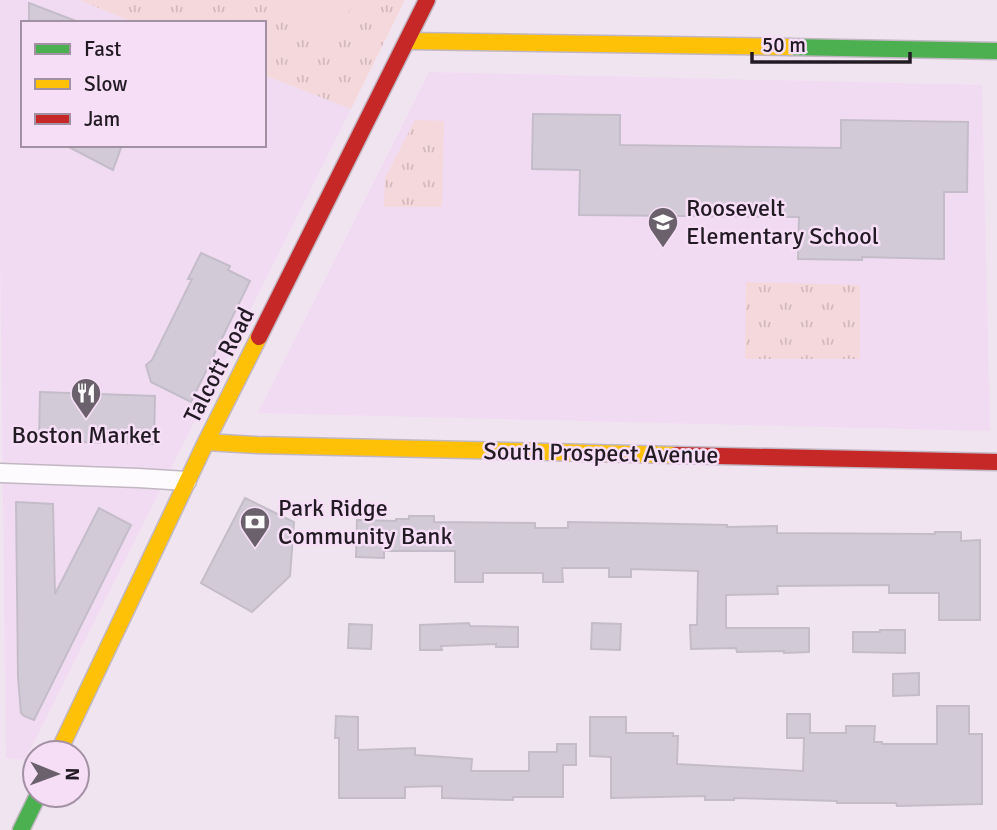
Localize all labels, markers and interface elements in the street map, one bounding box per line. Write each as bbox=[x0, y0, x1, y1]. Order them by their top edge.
legend bbox=[21, 21, 266, 147]
scale bar bbox=[752, 21, 909, 65]
text: 50 m bbox=[762, 32, 806, 58]
text: Fast bbox=[84, 36, 121, 62]
text: Slow bbox=[84, 71, 128, 97]
text: Jam bbox=[84, 106, 120, 132]
place label: Roosevelt Elementary School bbox=[686, 193, 879, 251]
school or university icon: Roosevelt Elementary School bbox=[646, 205, 680, 249]
street label: Talcott Road bbox=[177, 302, 261, 428]
restaurant icon: Boston Market bbox=[69, 376, 103, 420]
place label: Boston Market bbox=[12, 420, 160, 450]
street label: South Prospect Avenue bbox=[483, 436, 719, 470]
place label: Park Ridge Community Bank bbox=[278, 493, 452, 551]
bank icon: Park Ridge Community Bank bbox=[238, 505, 272, 549]
north arrow bbox=[21, 739, 91, 809]
text: N bbox=[60, 767, 84, 781]

